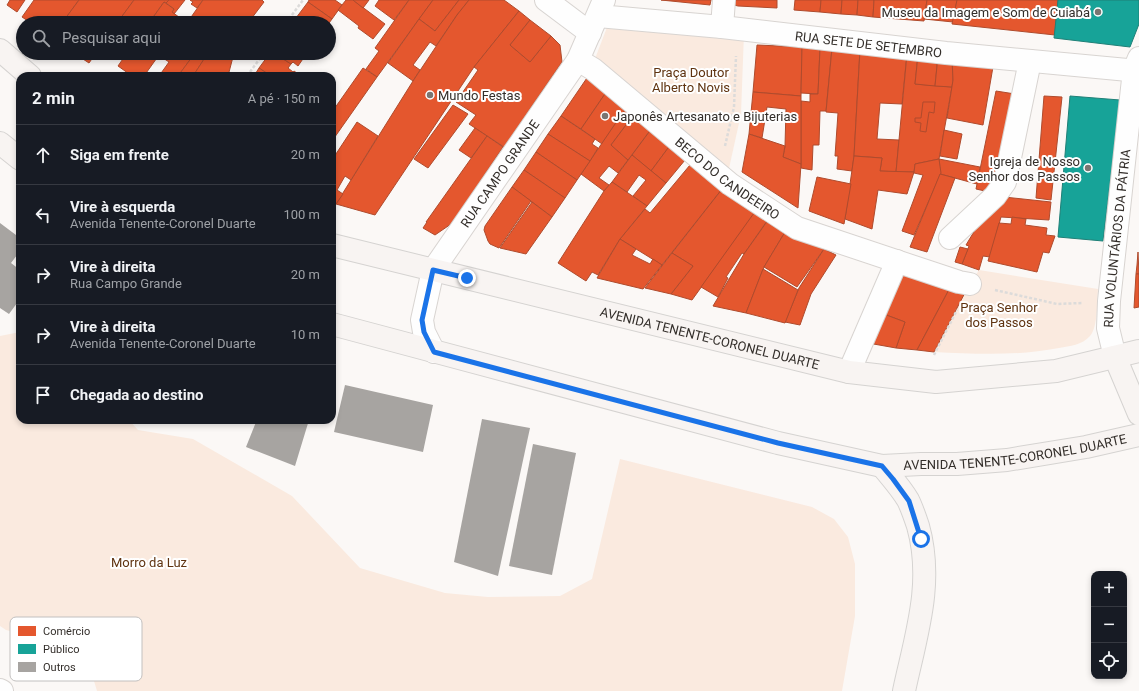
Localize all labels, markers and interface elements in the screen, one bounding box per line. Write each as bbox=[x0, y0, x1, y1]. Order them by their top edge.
place label: Museu da Imagem e Som de Cuiabá bbox=[881, 5, 1090, 20]
marker: Museu da Imagem e Som de Cuiabá bbox=[1093, 7, 1103, 17]
search box bbox=[16, 16, 336, 60]
icon: search bbox=[30, 27, 52, 49]
text: Pesquisar aqui bbox=[62, 29, 161, 47]
street label: RUA SETE DE SETEMBRO bbox=[794, 29, 943, 60]
park label: Praça Doutor Alberto Novis bbox=[652, 65, 730, 95]
text: 2 min bbox=[32, 88, 75, 108]
place label: Mundo Festas bbox=[438, 88, 521, 103]
marker: Mundo Festas bbox=[425, 90, 435, 100]
text: A pé · 150 m bbox=[248, 91, 320, 106]
place label: Japonês Artesanato e Bijuterias bbox=[613, 109, 798, 124]
marker: Japonês Artesanato e Bijuterias bbox=[600, 111, 610, 121]
street label: RUA CAMPO GRANDE bbox=[458, 117, 542, 230]
street label: BECO DO CANDEEIRO bbox=[672, 134, 782, 223]
icon: ahead bbox=[32, 144, 54, 166]
text: Siga em frente bbox=[70, 146, 169, 164]
text: 20 m bbox=[291, 147, 320, 162]
street label: RUA VOLUNTÁRIOS DA PÁTRIA bbox=[1101, 148, 1133, 328]
place label: Igreja de Nosso Senhor dos Passos bbox=[969, 154, 1080, 184]
marker: Igreja de Nosso Senhor dos Passos bbox=[1083, 163, 1093, 173]
text: Vire à esquerda bbox=[70, 198, 175, 216]
icon: left bbox=[32, 204, 54, 226]
text: 100 m bbox=[283, 207, 320, 222]
text: Avenida Tenente-Coronel Duarte bbox=[70, 216, 256, 231]
text: Vire à direita bbox=[70, 258, 156, 276]
icon: right bbox=[32, 264, 54, 286]
text: 20 m bbox=[291, 267, 320, 282]
route end bbox=[458, 269, 476, 287]
text: Rua Campo Grande bbox=[70, 276, 182, 291]
park label: Praça Senhor dos Passos bbox=[960, 300, 1038, 330]
street label: AVENIDA TENENTE-CORONEL DUARTE bbox=[598, 304, 821, 372]
text: Vire à direita bbox=[70, 318, 156, 336]
icon: right bbox=[32, 324, 54, 346]
text: 10 m bbox=[291, 327, 320, 342]
text: Avenida Tenente-Coronel Duarte bbox=[70, 336, 256, 351]
icon: arrive bbox=[32, 384, 54, 406]
text: Chegada ao destino bbox=[70, 386, 204, 404]
street label: AVENIDA TENENTE-CORONEL DUARTE bbox=[903, 431, 1128, 473]
route start bbox=[912, 530, 930, 548]
park label: Morro da Luz bbox=[111, 555, 188, 570]
map controls bbox=[1091, 571, 1127, 679]
button: + bbox=[1091, 571, 1127, 607]
button: − bbox=[1091, 607, 1127, 643]
legend bbox=[10, 617, 142, 681]
text: Comércio bbox=[43, 625, 90, 638]
text: Público bbox=[43, 643, 80, 656]
button: locate bbox=[1091, 643, 1127, 679]
text: Outros bbox=[43, 661, 76, 674]

